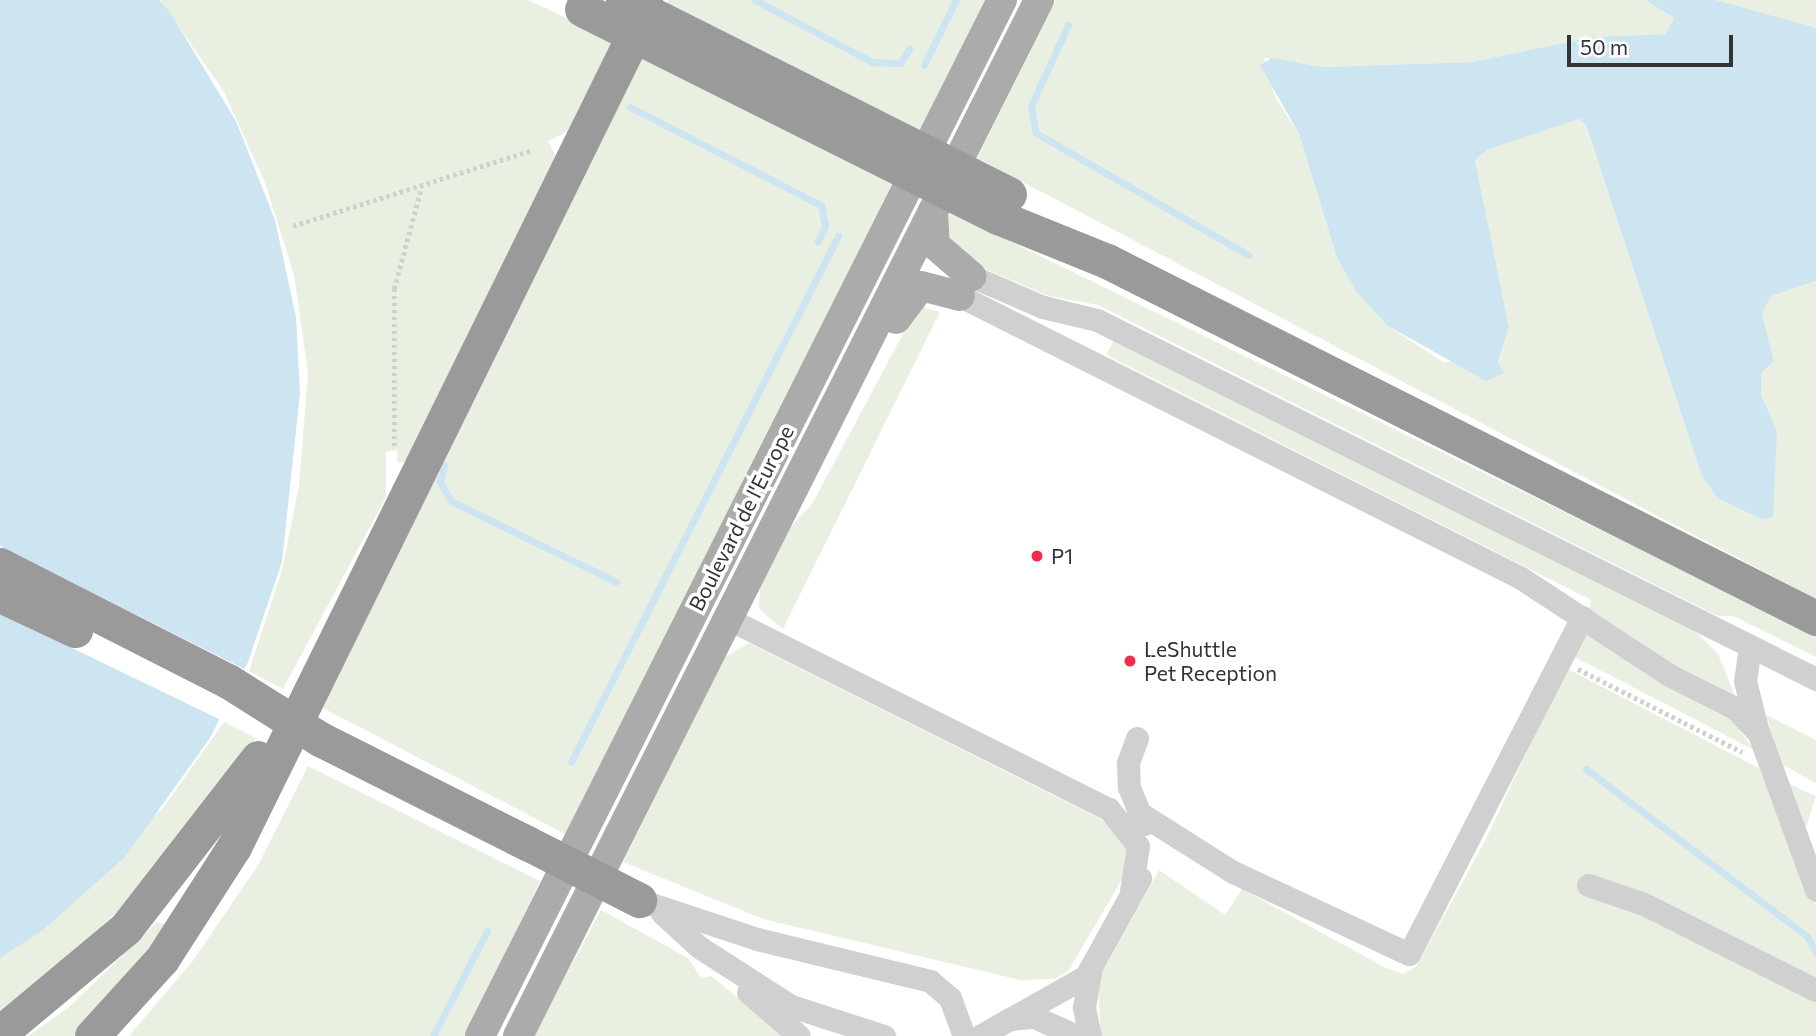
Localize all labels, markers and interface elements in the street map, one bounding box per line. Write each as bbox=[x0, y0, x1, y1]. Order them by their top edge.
scale bar bbox=[1571, 21, 1737, 65]
text: 50 m bbox=[1580, 34, 1628, 59]
street label: Boulevard de l'Europe bbox=[683, 421, 799, 615]
place label: P1 bbox=[1051, 543, 1073, 569]
marker: P1 bbox=[1029, 548, 1045, 564]
place label: LeShuttle Pet Reception bbox=[1144, 636, 1277, 686]
marker: LeShuttle Pet Reception bbox=[1122, 653, 1138, 669]

